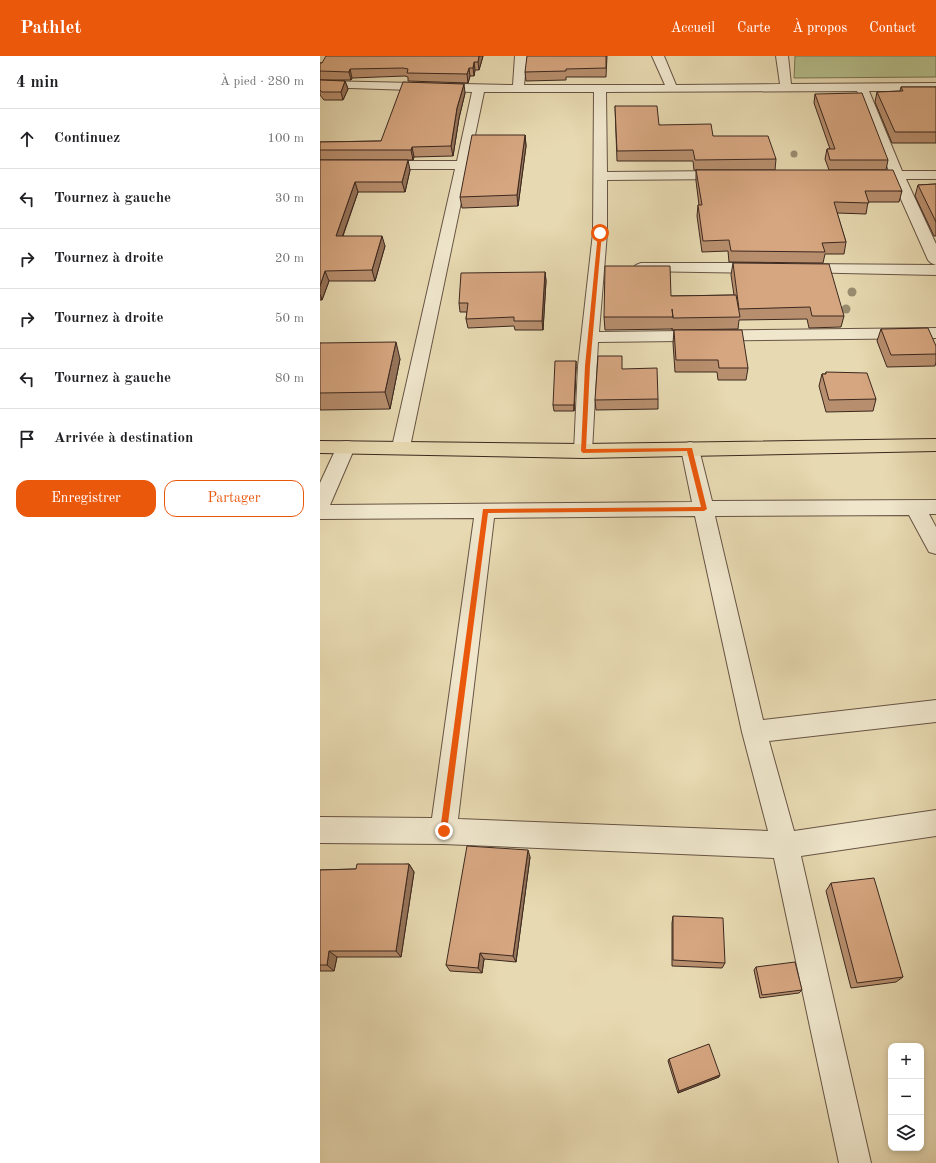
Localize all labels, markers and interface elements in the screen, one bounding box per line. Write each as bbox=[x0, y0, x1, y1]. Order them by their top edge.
text: Pathlet bbox=[20, 19, 81, 38]
text: Accueil bbox=[671, 21, 715, 35]
text: Carte bbox=[737, 21, 770, 35]
text: À propos bbox=[792, 21, 847, 35]
text: Contact bbox=[869, 21, 916, 35]
text: 4 min bbox=[16, 74, 59, 91]
text: À pied · 280 m bbox=[220, 75, 304, 88]
icon: ahead bbox=[16, 128, 38, 150]
text: Continuez bbox=[54, 131, 120, 146]
text: 100 m bbox=[267, 132, 304, 145]
icon: left bbox=[16, 188, 38, 210]
text: Tournez à gauche bbox=[54, 191, 171, 206]
text: 30 m bbox=[275, 192, 304, 205]
route start bbox=[591, 224, 609, 242]
icon: right bbox=[16, 248, 38, 270]
text: Tournez à droite bbox=[54, 251, 164, 266]
text: 20 m bbox=[275, 252, 304, 265]
icon: right bbox=[16, 308, 38, 330]
text: Tournez à droite bbox=[54, 311, 164, 326]
text: 50 m bbox=[275, 312, 304, 325]
icon: left bbox=[16, 368, 38, 390]
text: Tournez à gauche bbox=[54, 371, 171, 386]
text: 80 m bbox=[275, 372, 304, 385]
icon: arrive bbox=[16, 428, 38, 450]
text: Arrivée à destination bbox=[54, 431, 193, 446]
button: Enregistrer bbox=[16, 480, 156, 517]
button: Partager bbox=[164, 480, 304, 517]
route end bbox=[435, 822, 453, 840]
map controls bbox=[888, 1043, 924, 1151]
button: + bbox=[888, 1043, 924, 1079]
button: − bbox=[888, 1079, 924, 1115]
button: layers bbox=[888, 1115, 924, 1151]

